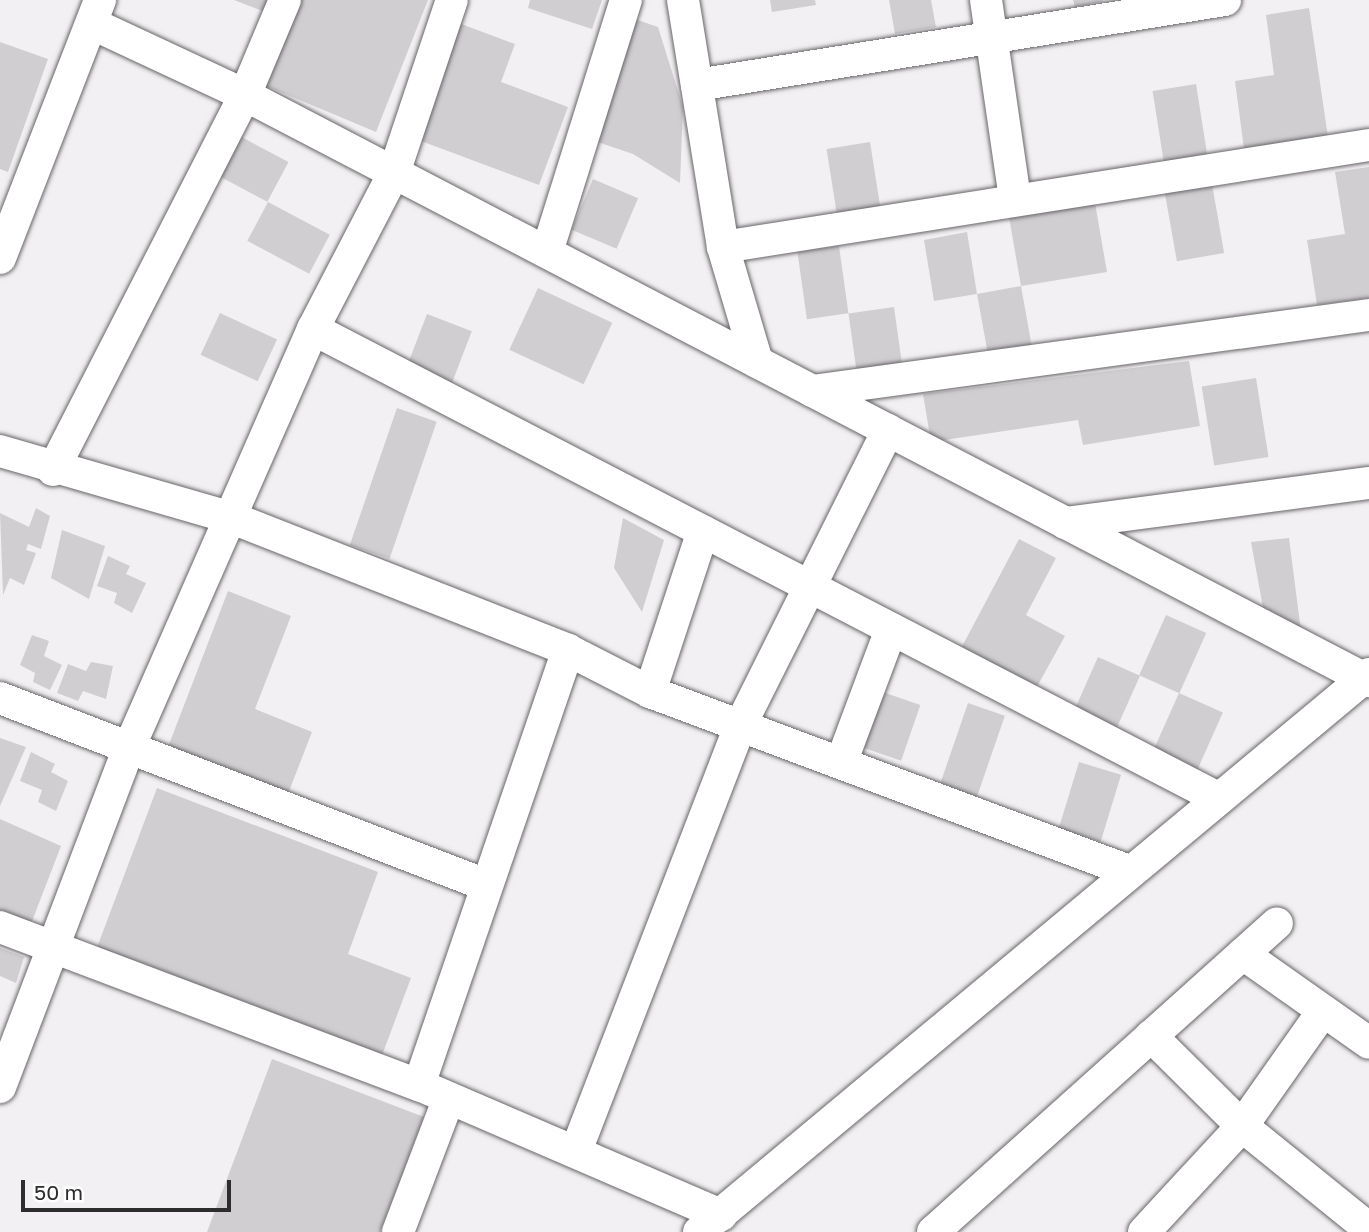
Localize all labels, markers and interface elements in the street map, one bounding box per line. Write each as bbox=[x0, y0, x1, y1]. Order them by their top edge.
scale bar bbox=[24, 1166, 234, 1210]
text: 50 m bbox=[34, 1179, 83, 1205]

